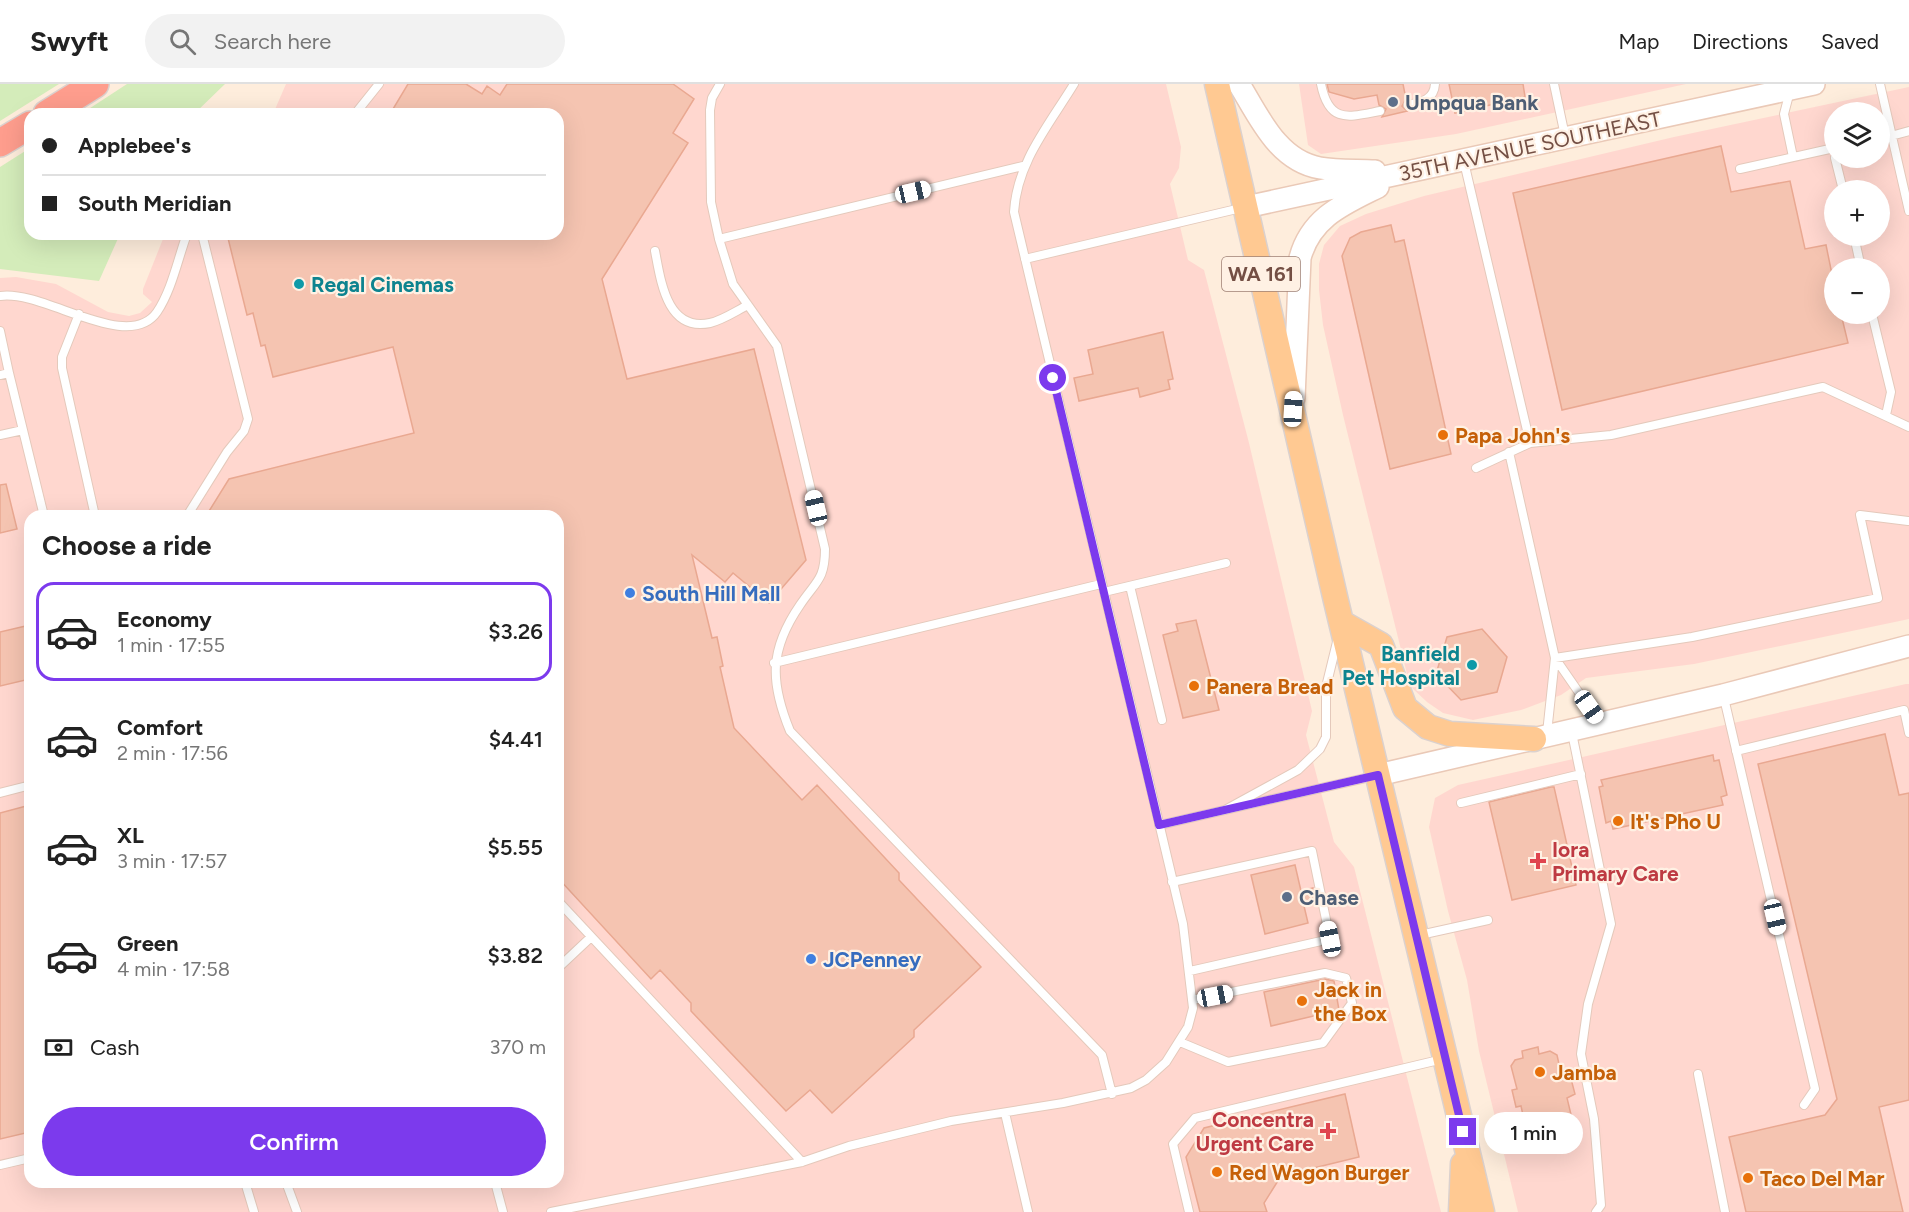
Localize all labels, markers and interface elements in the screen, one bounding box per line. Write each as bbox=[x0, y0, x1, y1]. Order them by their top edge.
search box bbox=[145, 14, 565, 68]
text: Swyft bbox=[30, 24, 109, 58]
icon: search bbox=[166, 25, 199, 58]
text: Search here bbox=[214, 28, 331, 55]
text: Map bbox=[1618, 29, 1659, 54]
text: Directions bbox=[1692, 29, 1788, 54]
text: Saved bbox=[1821, 29, 1879, 54]
place label: Umpqua Bank bbox=[1405, 90, 1539, 115]
marker: Umpqua Bank bbox=[1386, 95, 1400, 109]
map controls bbox=[1824, 102, 1890, 324]
button: layers bbox=[1824, 102, 1890, 168]
street label: 35TH AVENUE SOUTHEAST bbox=[1397, 106, 1664, 186]
text: Applebee's bbox=[78, 132, 191, 159]
car bbox=[893, 179, 933, 205]
button: + bbox=[1824, 180, 1890, 246]
text: South Meridian bbox=[78, 190, 231, 217]
road number: WA 161 bbox=[1222, 257, 1300, 291]
button: − bbox=[1824, 258, 1890, 324]
place label: Regal Cinemas bbox=[311, 272, 454, 297]
marker: Regal Cinemas bbox=[292, 277, 306, 291]
route start bbox=[1039, 364, 1066, 391]
car bbox=[1283, 391, 1303, 427]
place label: Papa John's bbox=[1455, 423, 1570, 448]
marker: Papa John's bbox=[1436, 428, 1450, 442]
car bbox=[803, 488, 829, 528]
text: Choose a ride bbox=[42, 529, 211, 562]
place label: South Hill Mall bbox=[642, 581, 780, 606]
marker: South Hill Mall bbox=[623, 586, 637, 600]
icon: car bbox=[45, 605, 99, 659]
text: Economy bbox=[117, 606, 212, 633]
text: $3.26 bbox=[488, 618, 543, 645]
text: 1 min · 17:55 bbox=[117, 633, 225, 657]
place label: Banfield Pet Hospital bbox=[1342, 641, 1460, 690]
marker: Banfield Pet Hospital bbox=[1465, 658, 1479, 672]
place label: Panera Bread bbox=[1206, 674, 1334, 699]
marker: Panera Bread bbox=[1187, 679, 1201, 693]
car bbox=[1571, 687, 1607, 727]
icon: car bbox=[45, 713, 99, 767]
text: Comfort bbox=[117, 714, 203, 741]
text: $4.41 bbox=[489, 726, 543, 753]
text: 2 min · 17:56 bbox=[117, 741, 228, 765]
place label: It's Pho U bbox=[1630, 809, 1721, 834]
marker: It's Pho U bbox=[1611, 814, 1625, 828]
icon: car bbox=[45, 821, 99, 875]
text: XL bbox=[117, 822, 144, 849]
text: $5.55 bbox=[487, 834, 543, 861]
place label: Iora Primary Care bbox=[1552, 837, 1679, 886]
text: 3 min · 17:57 bbox=[117, 849, 227, 873]
marker: Iora Primary Care bbox=[1529, 852, 1547, 870]
place label: Chase bbox=[1299, 885, 1359, 910]
marker: Chase bbox=[1280, 890, 1294, 904]
car bbox=[1762, 897, 1788, 937]
car bbox=[1318, 920, 1342, 958]
icon: car bbox=[45, 929, 99, 983]
text: Green bbox=[117, 930, 179, 957]
text: $3.82 bbox=[487, 942, 543, 969]
place label: JCPenney bbox=[823, 947, 922, 972]
marker: JCPenney bbox=[804, 952, 818, 966]
text: 4 min · 17:58 bbox=[117, 957, 230, 981]
place label: Jack in the Box bbox=[1314, 977, 1388, 1026]
car bbox=[1196, 984, 1234, 1008]
marker: Jack in the Box bbox=[1295, 994, 1309, 1008]
icon: cash bbox=[42, 1031, 75, 1064]
text: Cash bbox=[90, 1034, 140, 1061]
text: 370 m bbox=[490, 1035, 546, 1059]
place label: Jamba bbox=[1552, 1060, 1617, 1085]
marker: Jamba bbox=[1533, 1065, 1547, 1079]
button: Confirm bbox=[42, 1107, 546, 1176]
place label: Concentra Urgent Care bbox=[1196, 1107, 1314, 1156]
callout: 1 min bbox=[1484, 1111, 1583, 1153]
route end bbox=[1449, 1118, 1476, 1145]
text: 1 min bbox=[1510, 1121, 1557, 1145]
marker: Concentra Urgent Care bbox=[1319, 1122, 1337, 1140]
place label: Red Wagon Burger bbox=[1229, 1160, 1409, 1185]
marker: Red Wagon Burger bbox=[1210, 1165, 1224, 1179]
place label: Taco Del Mar bbox=[1760, 1166, 1884, 1191]
marker: Taco Del Mar bbox=[1741, 1171, 1755, 1185]

